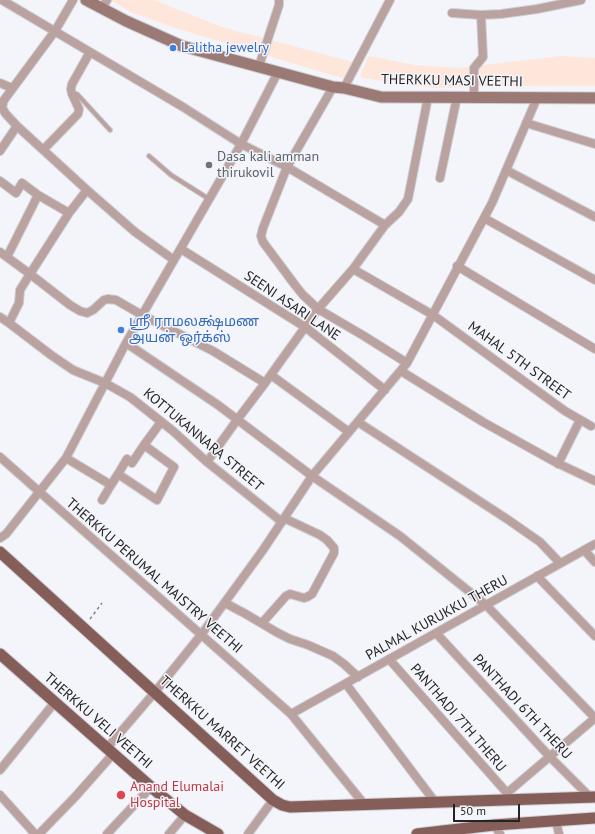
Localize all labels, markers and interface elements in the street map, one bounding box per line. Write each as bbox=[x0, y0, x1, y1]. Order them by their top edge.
place label: Lalitha jewelry bbox=[181, 40, 269, 56]
marker: Lalitha jewelry bbox=[168, 43, 178, 53]
street label: THERKKU MASI VEETHI bbox=[381, 71, 523, 91]
place label: Dasa kali amman thirukovil bbox=[217, 149, 319, 182]
marker: Dasa kali amman thirukovil bbox=[204, 160, 214, 170]
street label: SEENI ASARI LANE bbox=[241, 268, 343, 344]
place label: ஶ்ரீ ராமலக்ஷ்மண அயன் ஒர்க்ஸ் bbox=[129, 314, 259, 346]
street label: MAHAL 5TH STREET bbox=[464, 318, 574, 404]
marker: ஶ்ரீ ராமலக்ஷ்மண அயன் ஒர்க்ஸ் bbox=[116, 325, 126, 335]
street label: KOTTUKANNARA STREET bbox=[140, 385, 266, 495]
street label: THERKKU PERUMAL MAISTRY VEETHI bbox=[63, 495, 245, 657]
street label: PALMAL KURUKKU THERU bbox=[363, 572, 511, 664]
street label: PANTHADI 6TH THERU bbox=[469, 651, 575, 763]
street label: PANTHADI 7TH THERU bbox=[407, 661, 509, 775]
street label: THERKKU VELI VEETHI bbox=[41, 669, 155, 773]
street label: THERKKU MARRET VEETHI bbox=[156, 673, 288, 793]
place label: Anand Elumalai Hospital bbox=[130, 779, 224, 812]
marker: Anand Elumalai Hospital bbox=[115, 789, 127, 801]
scale bar bbox=[455, 796, 522, 822]
text: 50 m bbox=[460, 803, 486, 818]

